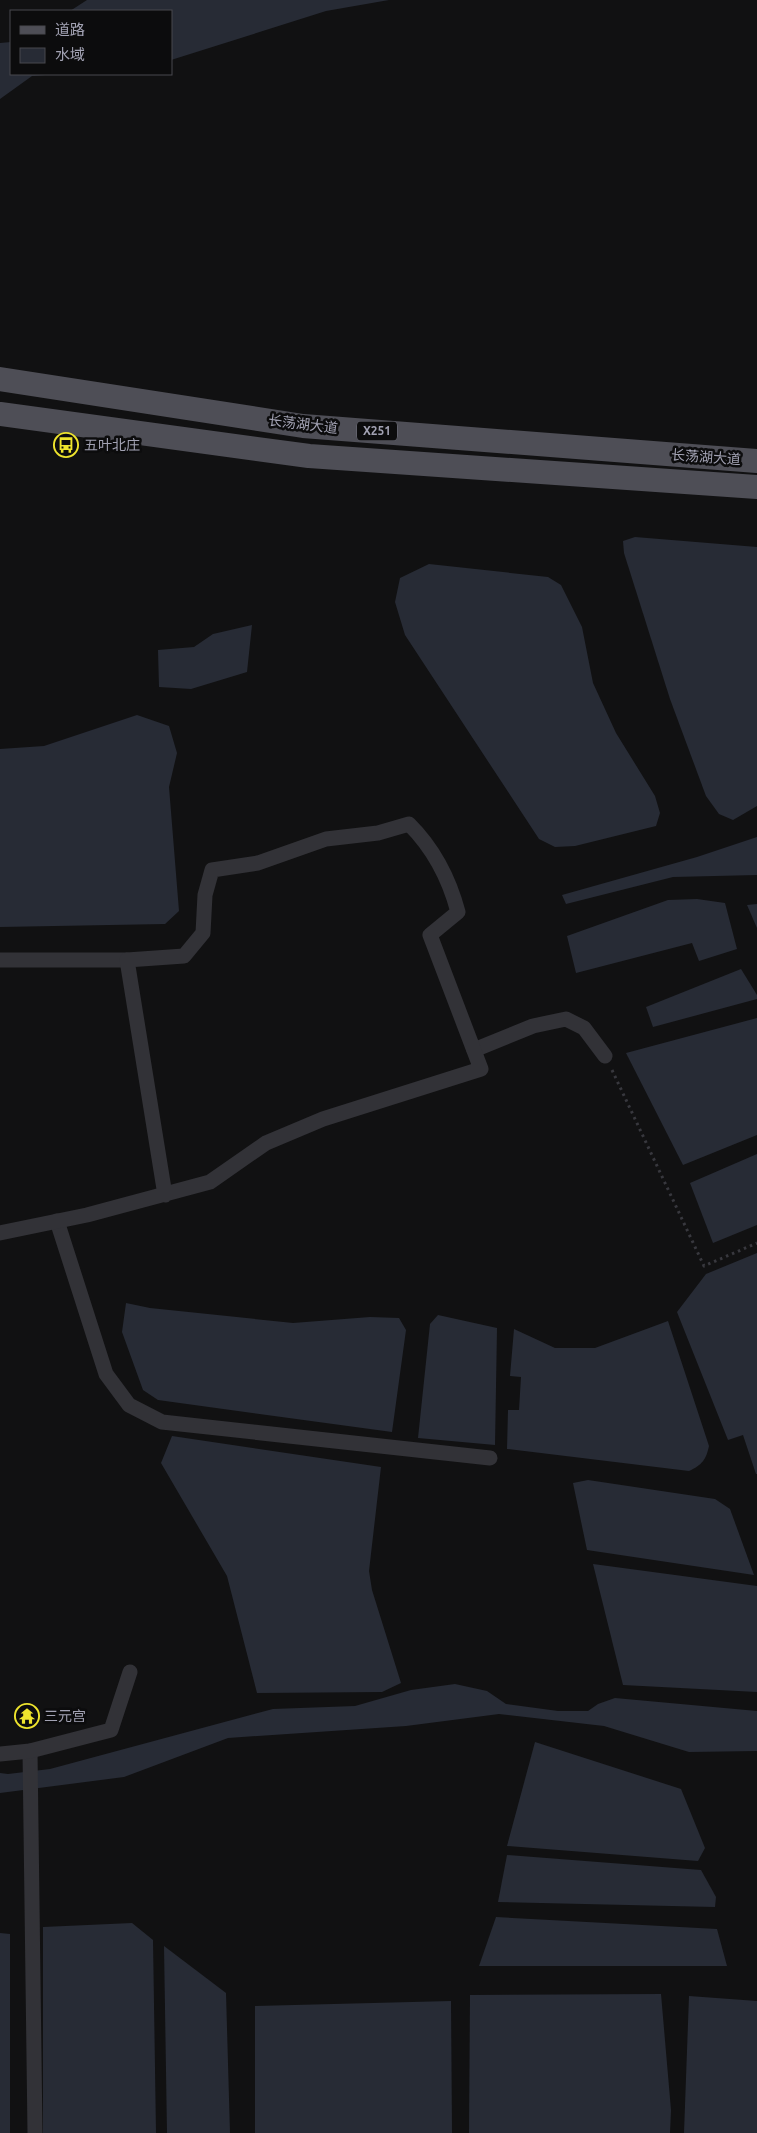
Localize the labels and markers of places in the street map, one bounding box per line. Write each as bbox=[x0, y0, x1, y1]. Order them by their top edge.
bus stop icon: 五叶北庄 bbox=[53, 432, 79, 458]
place label: 五叶北庄 bbox=[84, 437, 140, 453]
temple icon: 三元宫 bbox=[14, 1703, 40, 1729]
place label: 三元宫 bbox=[44, 1708, 86, 1724]

